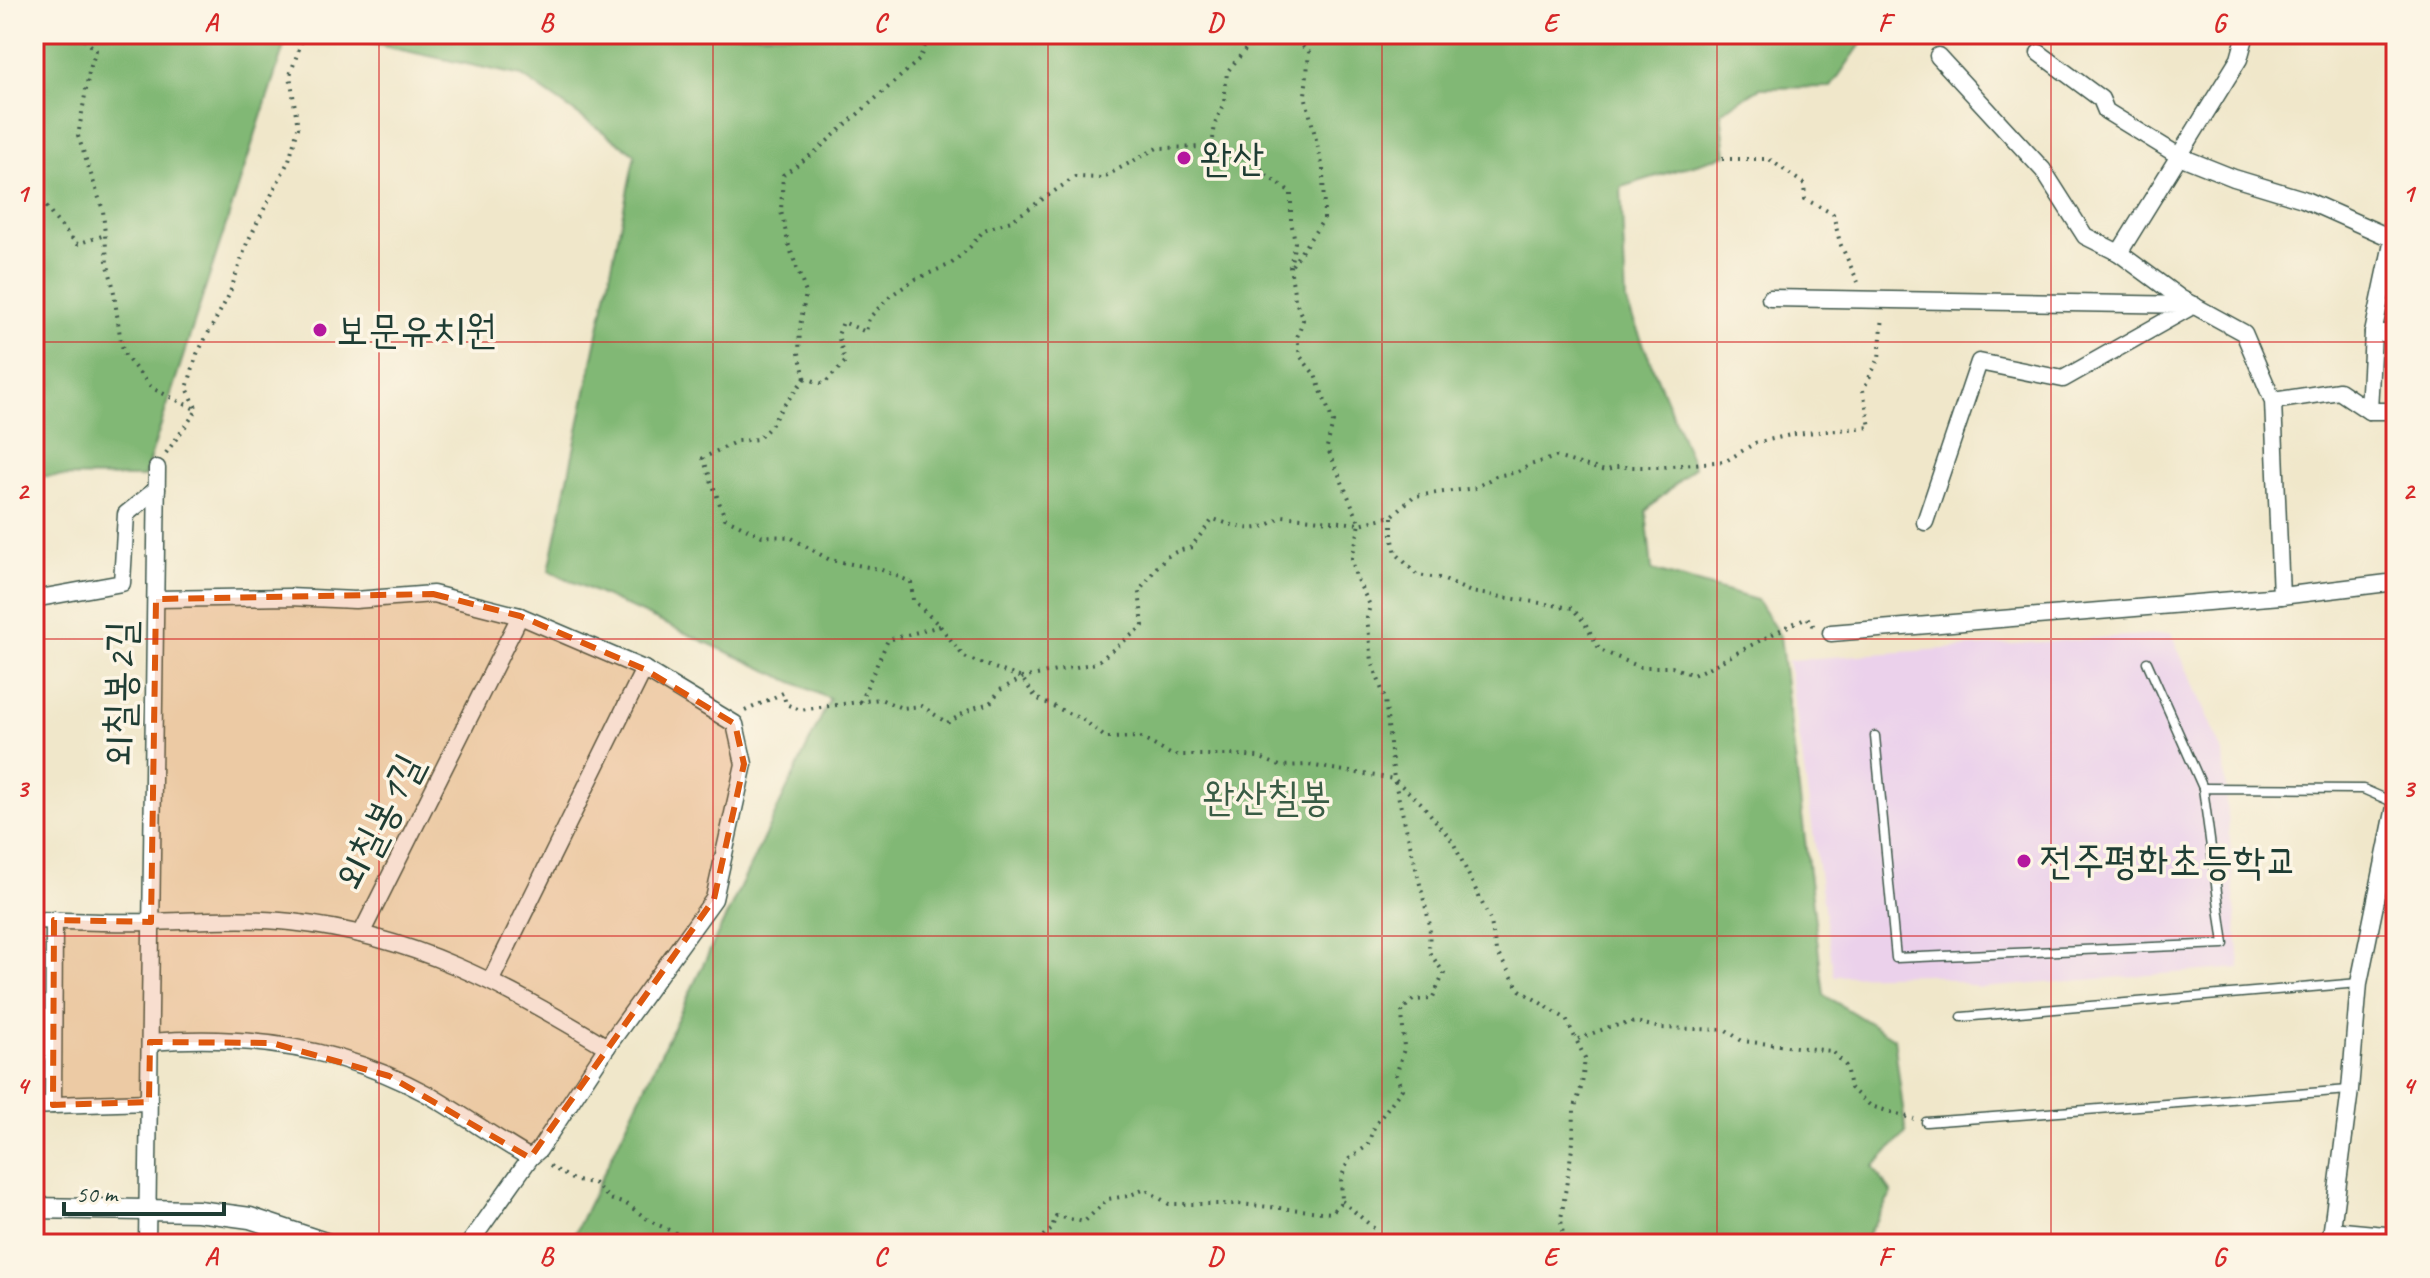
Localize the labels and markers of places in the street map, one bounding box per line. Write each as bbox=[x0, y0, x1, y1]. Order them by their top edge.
place label: 완산 bbox=[1200, 133, 1264, 183]
marker: 완산 bbox=[1175, 149, 1193, 167]
place label: 보문유치원 bbox=[336, 305, 497, 355]
marker: 보문유치원 bbox=[311, 321, 329, 339]
place label: 전주평화초등학교 bbox=[2040, 836, 2298, 886]
marker: 전주평화초등학교 bbox=[2015, 852, 2033, 870]

